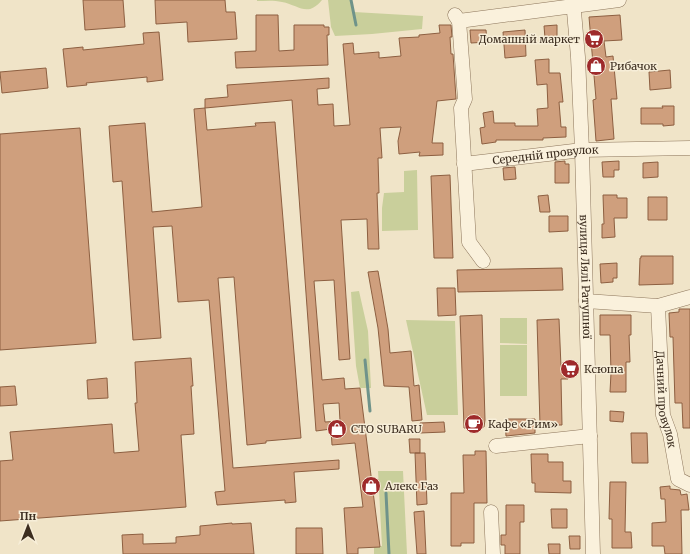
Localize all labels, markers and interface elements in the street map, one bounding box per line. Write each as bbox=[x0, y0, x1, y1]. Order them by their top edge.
supermarket icon: Домашній маркет bbox=[583, 28, 605, 50]
place label: Домашній маркет bbox=[479, 32, 580, 46]
shop icon: Рибачок bbox=[585, 55, 607, 77]
place label: Рибачок bbox=[610, 59, 657, 73]
street label: Середній провулок bbox=[492, 143, 599, 168]
street label: вулиця Лялі Ратушної bbox=[577, 214, 594, 340]
street label: Дачний провулок bbox=[653, 350, 679, 449]
supermarket icon: Ксюша bbox=[559, 358, 581, 380]
place label: Ксюша bbox=[584, 362, 623, 376]
cafe icon: Кафе «Рим» bbox=[463, 413, 485, 435]
place label: Кафе «Рим» bbox=[488, 417, 558, 431]
shop icon: СТО SUBARU bbox=[326, 418, 348, 440]
place label: СТО SUBARU bbox=[351, 422, 422, 436]
shop icon: Алекс Газ bbox=[360, 475, 382, 497]
place label: Алекс Газ bbox=[384, 479, 439, 493]
north arrow bbox=[8, 506, 48, 546]
text: Пн bbox=[20, 509, 37, 523]

